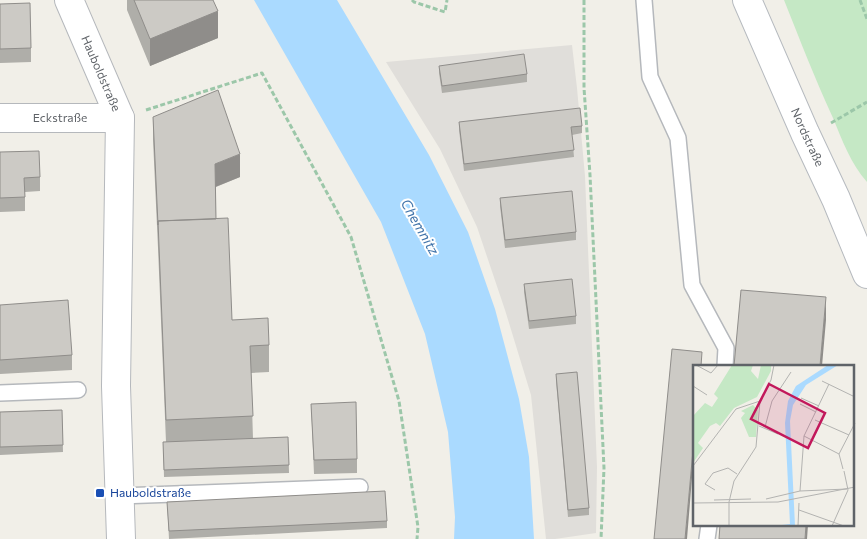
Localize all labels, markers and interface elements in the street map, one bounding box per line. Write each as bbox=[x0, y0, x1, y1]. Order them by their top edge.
street label: Hauboldstraße bbox=[79, 33, 124, 113]
street label: Nordstraße bbox=[789, 106, 828, 168]
street label: Eckstraße bbox=[33, 110, 87, 124]
water label: Chemnitz bbox=[398, 196, 443, 258]
inset map bbox=[693, 365, 854, 526]
place label: Hauboldstraße bbox=[110, 485, 191, 499]
marker: Hauboldstraße bbox=[94, 487, 106, 499]

